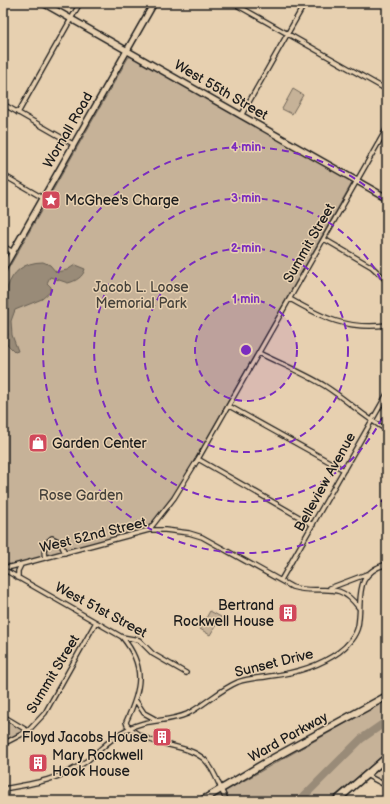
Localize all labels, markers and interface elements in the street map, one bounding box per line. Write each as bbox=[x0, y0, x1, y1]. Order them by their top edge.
street label: West 55th Street bbox=[171, 56, 271, 124]
street label: Wornall Road bbox=[39, 89, 97, 171]
text: 4 min bbox=[231, 140, 261, 155]
place icon: McGhee's Charge bbox=[40, 189, 62, 211]
text: 3 min bbox=[231, 191, 261, 206]
place label: McGhee's Charge bbox=[65, 192, 179, 209]
street label: Summit Street bbox=[279, 200, 339, 286]
text: 2 min bbox=[231, 241, 261, 256]
park label: Jacob L. Loose Memorial Park bbox=[93, 279, 189, 312]
text: 1 min bbox=[232, 292, 260, 307]
centre of rings bbox=[239, 343, 253, 357]
street label: Belleview Avenue bbox=[291, 429, 359, 535]
shop icon: Garden Center bbox=[27, 432, 49, 454]
place label: Garden Center bbox=[52, 435, 148, 452]
park label: Rose Garden bbox=[39, 487, 123, 504]
street label: West 52nd Street bbox=[38, 513, 149, 556]
street label: West 51st Street bbox=[52, 579, 151, 642]
place label: Bertrand Rockwell House bbox=[173, 597, 274, 630]
building icon: Bertrand Rockwell House bbox=[277, 602, 299, 624]
street label: Summit Street bbox=[23, 631, 84, 717]
street label: Sunset Drive bbox=[233, 645, 315, 681]
street label: Ward Parkway bbox=[245, 708, 331, 766]
building icon: Floyd Jacobs House bbox=[151, 726, 173, 748]
place label: Floyd Jacobs House bbox=[22, 729, 148, 746]
place label: Mary Rockwell Hook House bbox=[52, 747, 143, 780]
building icon: Mary Rockwell Hook House bbox=[27, 752, 49, 774]

